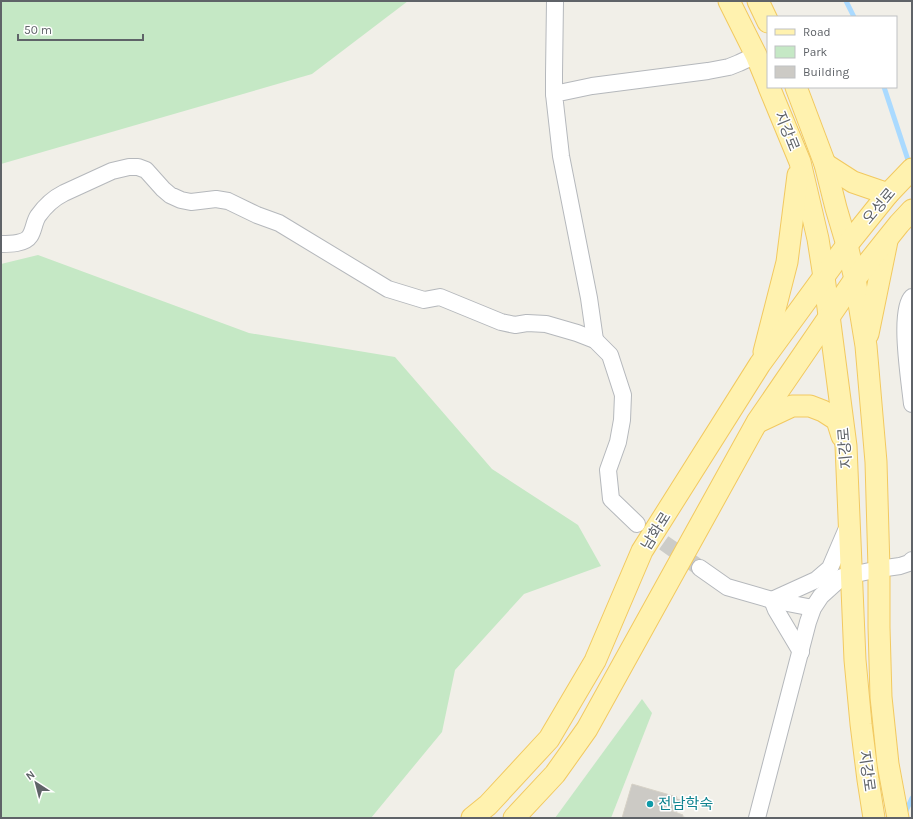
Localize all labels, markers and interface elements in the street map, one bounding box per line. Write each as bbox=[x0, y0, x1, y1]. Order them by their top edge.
scale bar bbox=[18, 16, 143, 42]
legend bbox=[767, 16, 897, 88]
text: 50 m bbox=[24, 23, 52, 37]
text: Road bbox=[803, 25, 831, 39]
text: Park bbox=[803, 45, 828, 59]
text: Building bbox=[803, 65, 850, 79]
street label: 지강로 bbox=[771, 108, 803, 154]
street label: 오성로 bbox=[859, 184, 899, 228]
street label: 지강로 bbox=[834, 427, 856, 469]
street label: 남화로 bbox=[637, 509, 675, 553]
street label: 지강로 bbox=[855, 749, 879, 793]
north arrow bbox=[16, 763, 56, 803]
text: N bbox=[23, 768, 37, 783]
place label: 전남학숙 bbox=[658, 795, 713, 813]
marker: 전남학숙 bbox=[645, 799, 655, 809]

